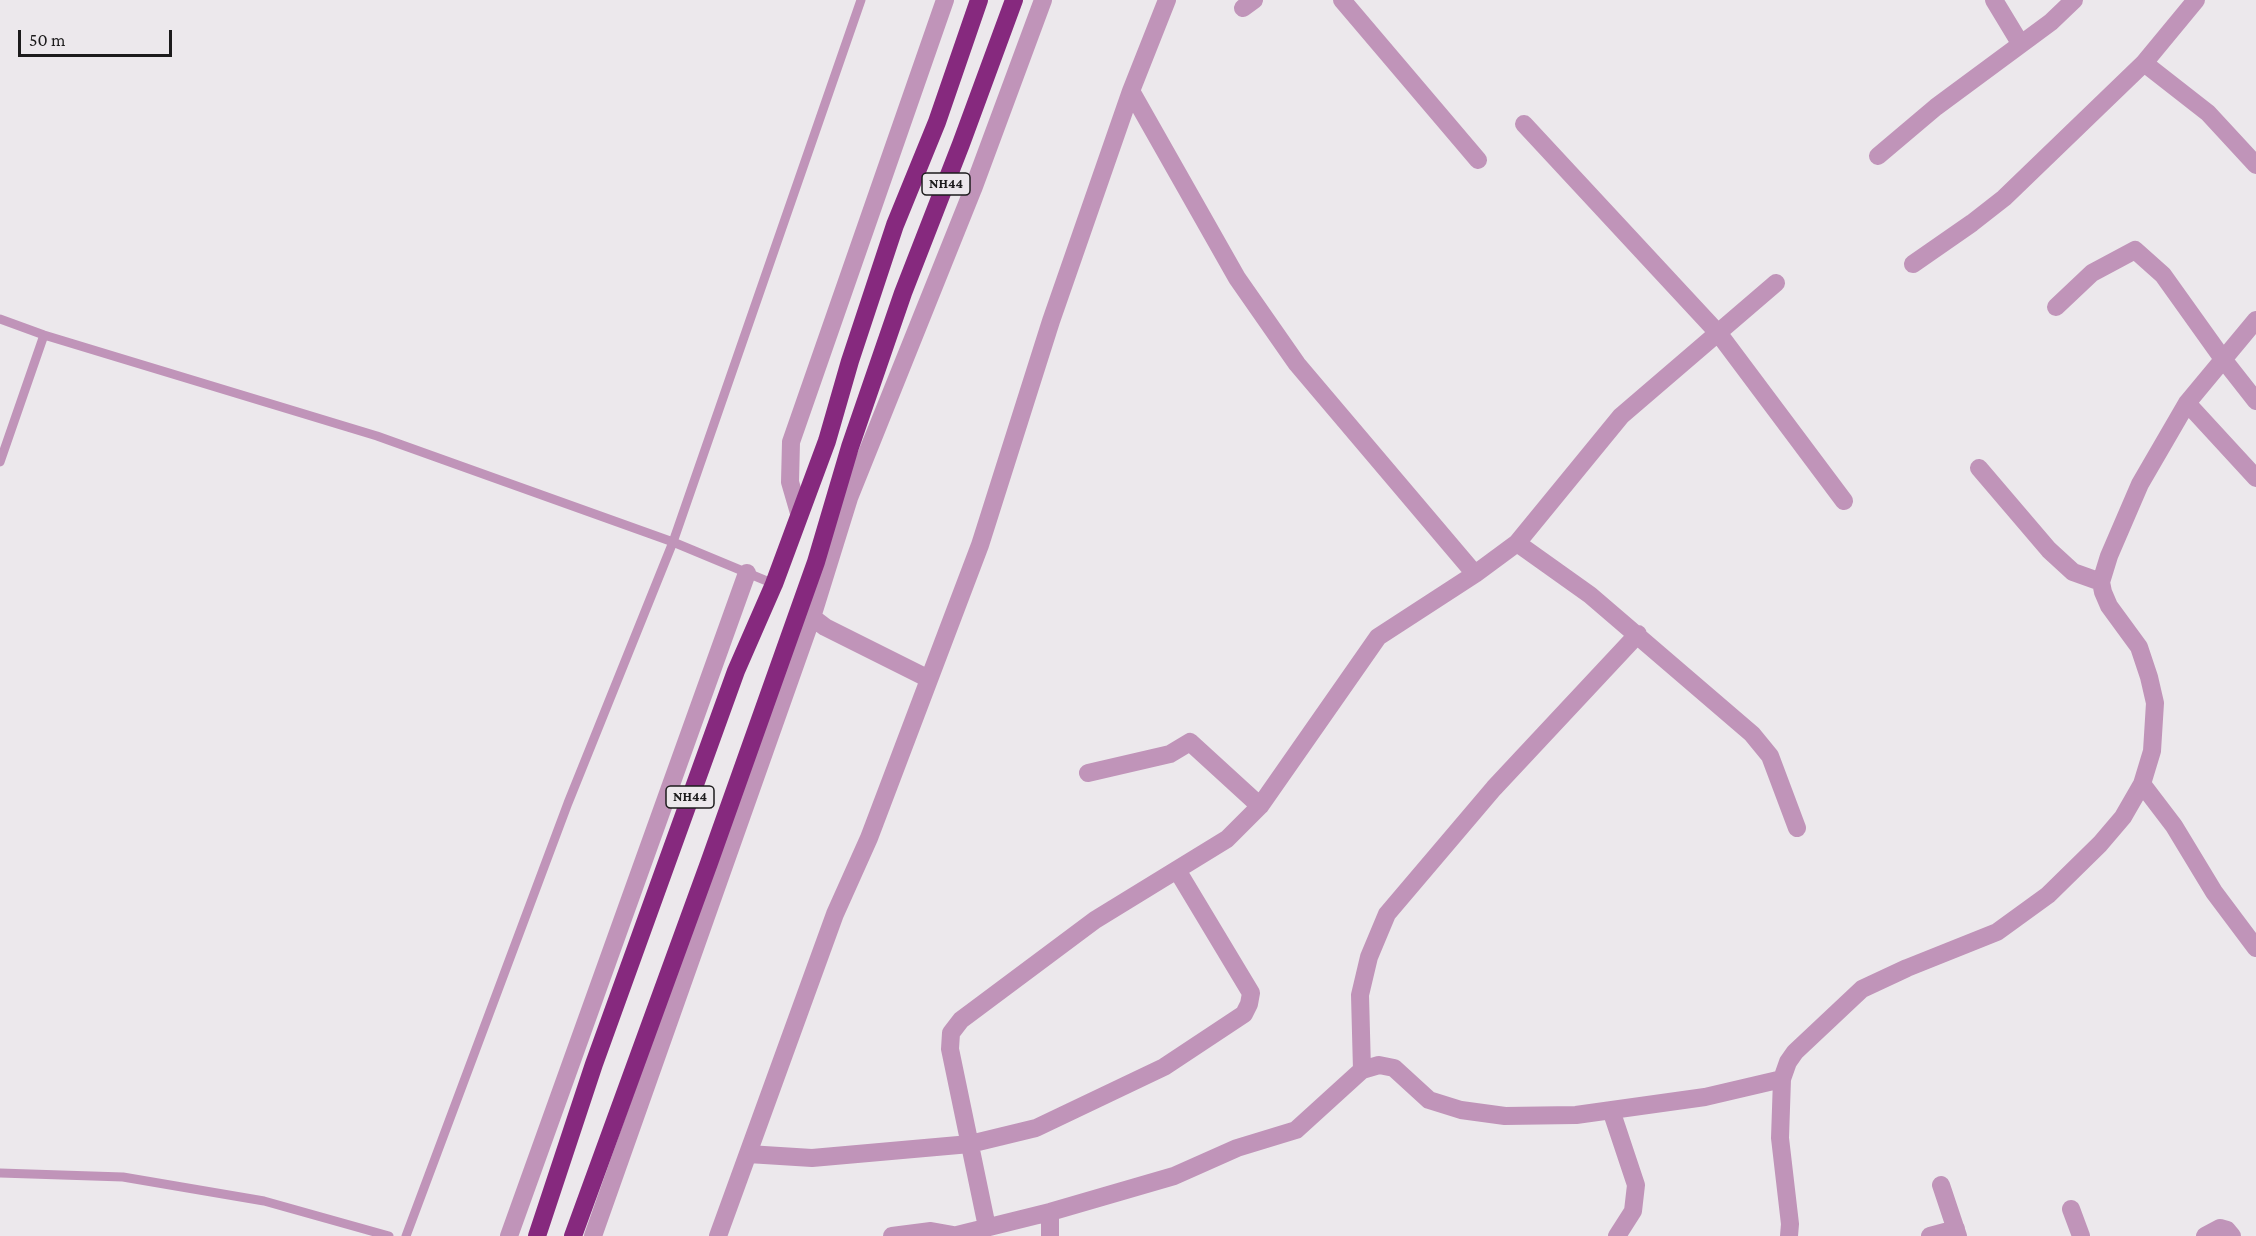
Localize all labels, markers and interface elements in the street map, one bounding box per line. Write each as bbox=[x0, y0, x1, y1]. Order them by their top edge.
scale bar bbox=[21, 18, 176, 56]
text: 50 m bbox=[29, 30, 66, 50]
road number: NH44 bbox=[922, 173, 970, 195]
road number: NH44 bbox=[666, 786, 714, 808]

